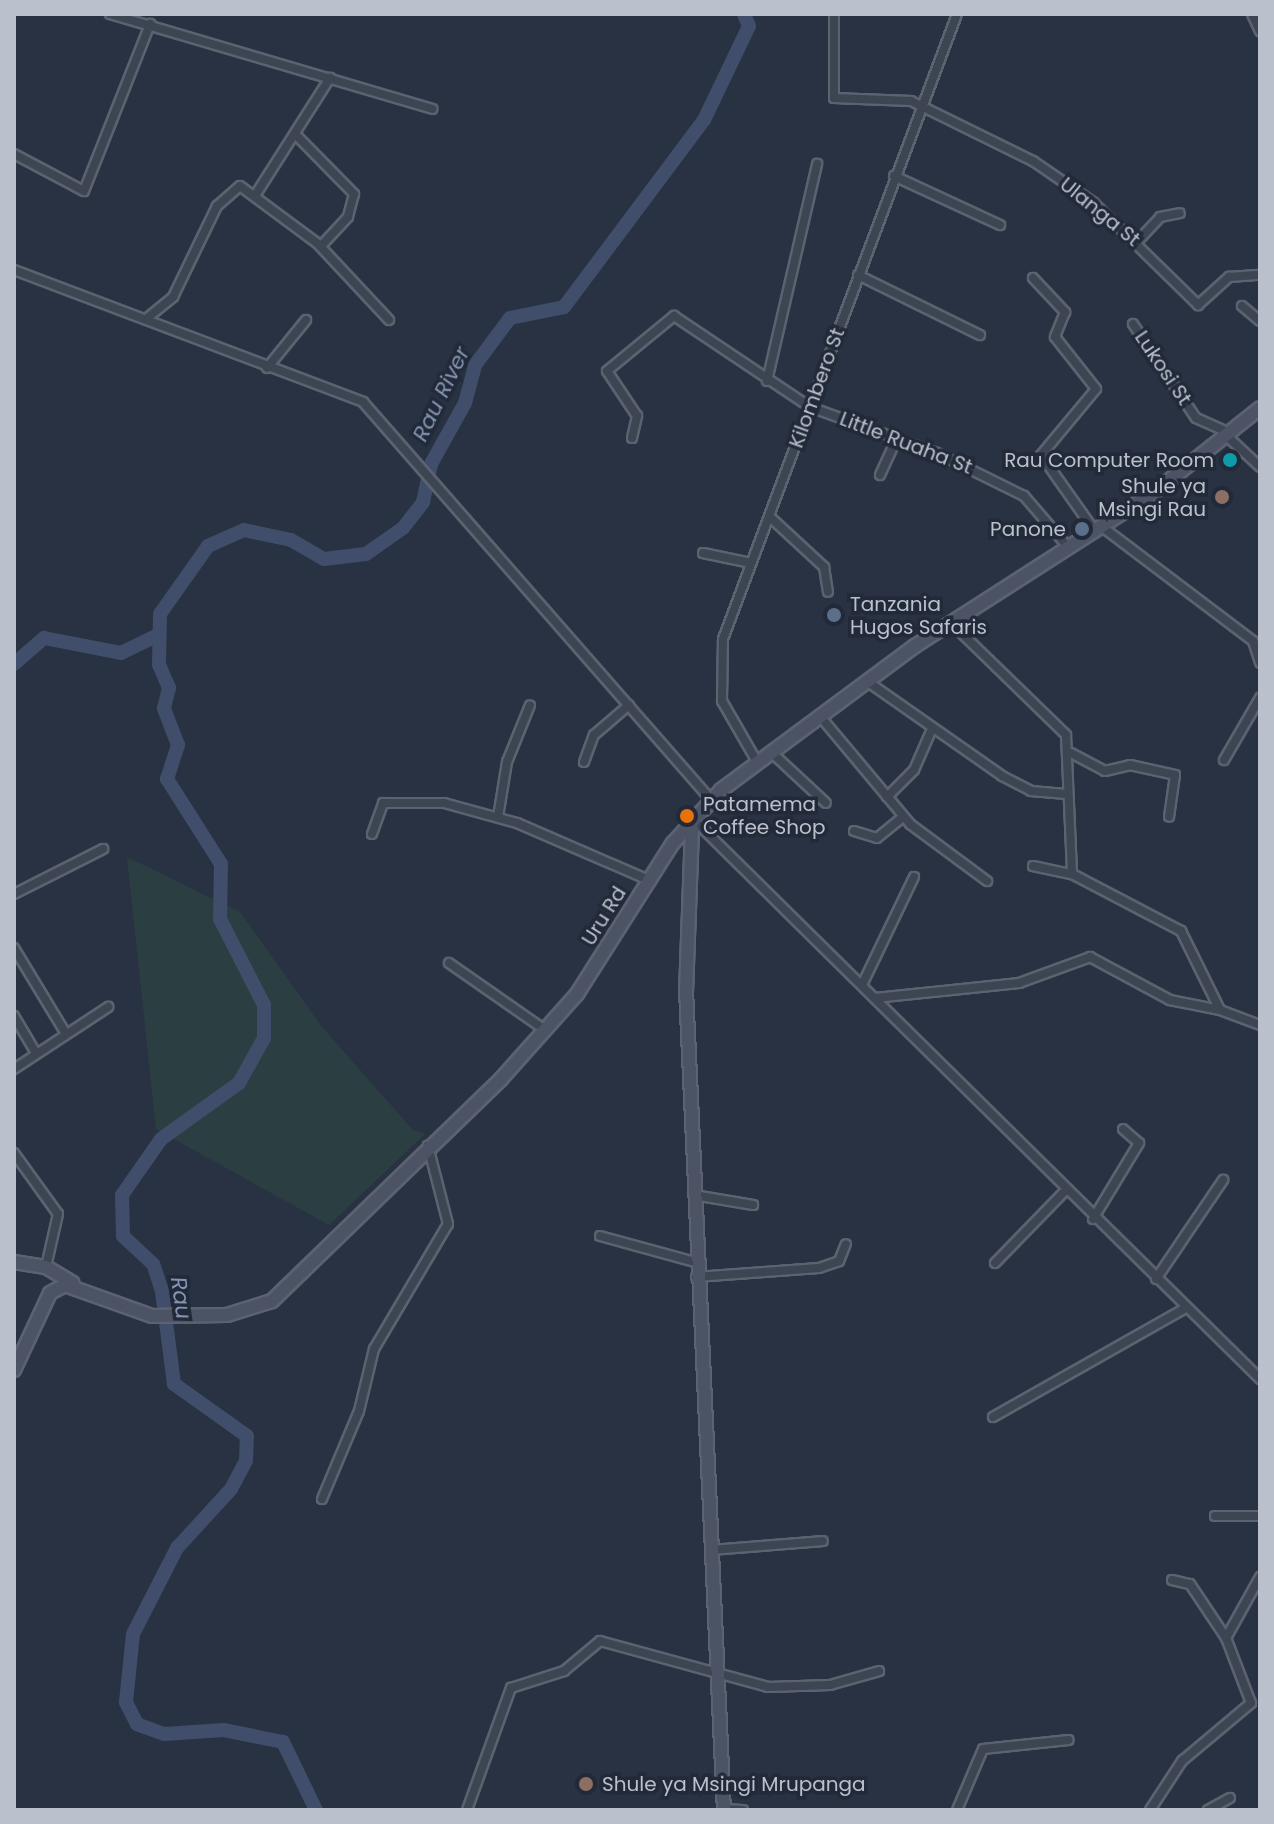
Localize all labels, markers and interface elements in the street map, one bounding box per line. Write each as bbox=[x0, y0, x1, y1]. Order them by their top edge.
street label: Ulanga St bbox=[1055, 172, 1145, 252]
street label: Kilombero St bbox=[784, 325, 850, 451]
street label: Lukosi St bbox=[1129, 326, 1197, 410]
water label: Rau River bbox=[407, 342, 475, 446]
street label: Little Ruaha St bbox=[836, 407, 976, 479]
place label: Rau Computer Room bbox=[1004, 448, 1214, 472]
marker: Rau Computer Room bbox=[1221, 451, 1239, 469]
place label: Shule ya Msingi Rau bbox=[1098, 474, 1206, 521]
marker: Shule ya Msingi Rau bbox=[1213, 488, 1231, 506]
place label: Panone bbox=[990, 517, 1066, 541]
marker: Panone bbox=[1073, 520, 1091, 538]
place label: Tanzania Hugos Safaris bbox=[850, 592, 987, 639]
marker: Tanzania Hugos Safaris bbox=[825, 606, 843, 624]
place label: Patamema Coffee Shop bbox=[703, 792, 825, 839]
marker: Patamema Coffee Shop bbox=[678, 807, 696, 825]
street label: Uru Rd bbox=[577, 882, 631, 950]
water label: Rau bbox=[165, 1275, 197, 1321]
place label: Shule ya Msingi Mrupanga bbox=[602, 1772, 866, 1796]
marker: Shule ya Msingi Mrupanga bbox=[577, 1775, 595, 1793]

